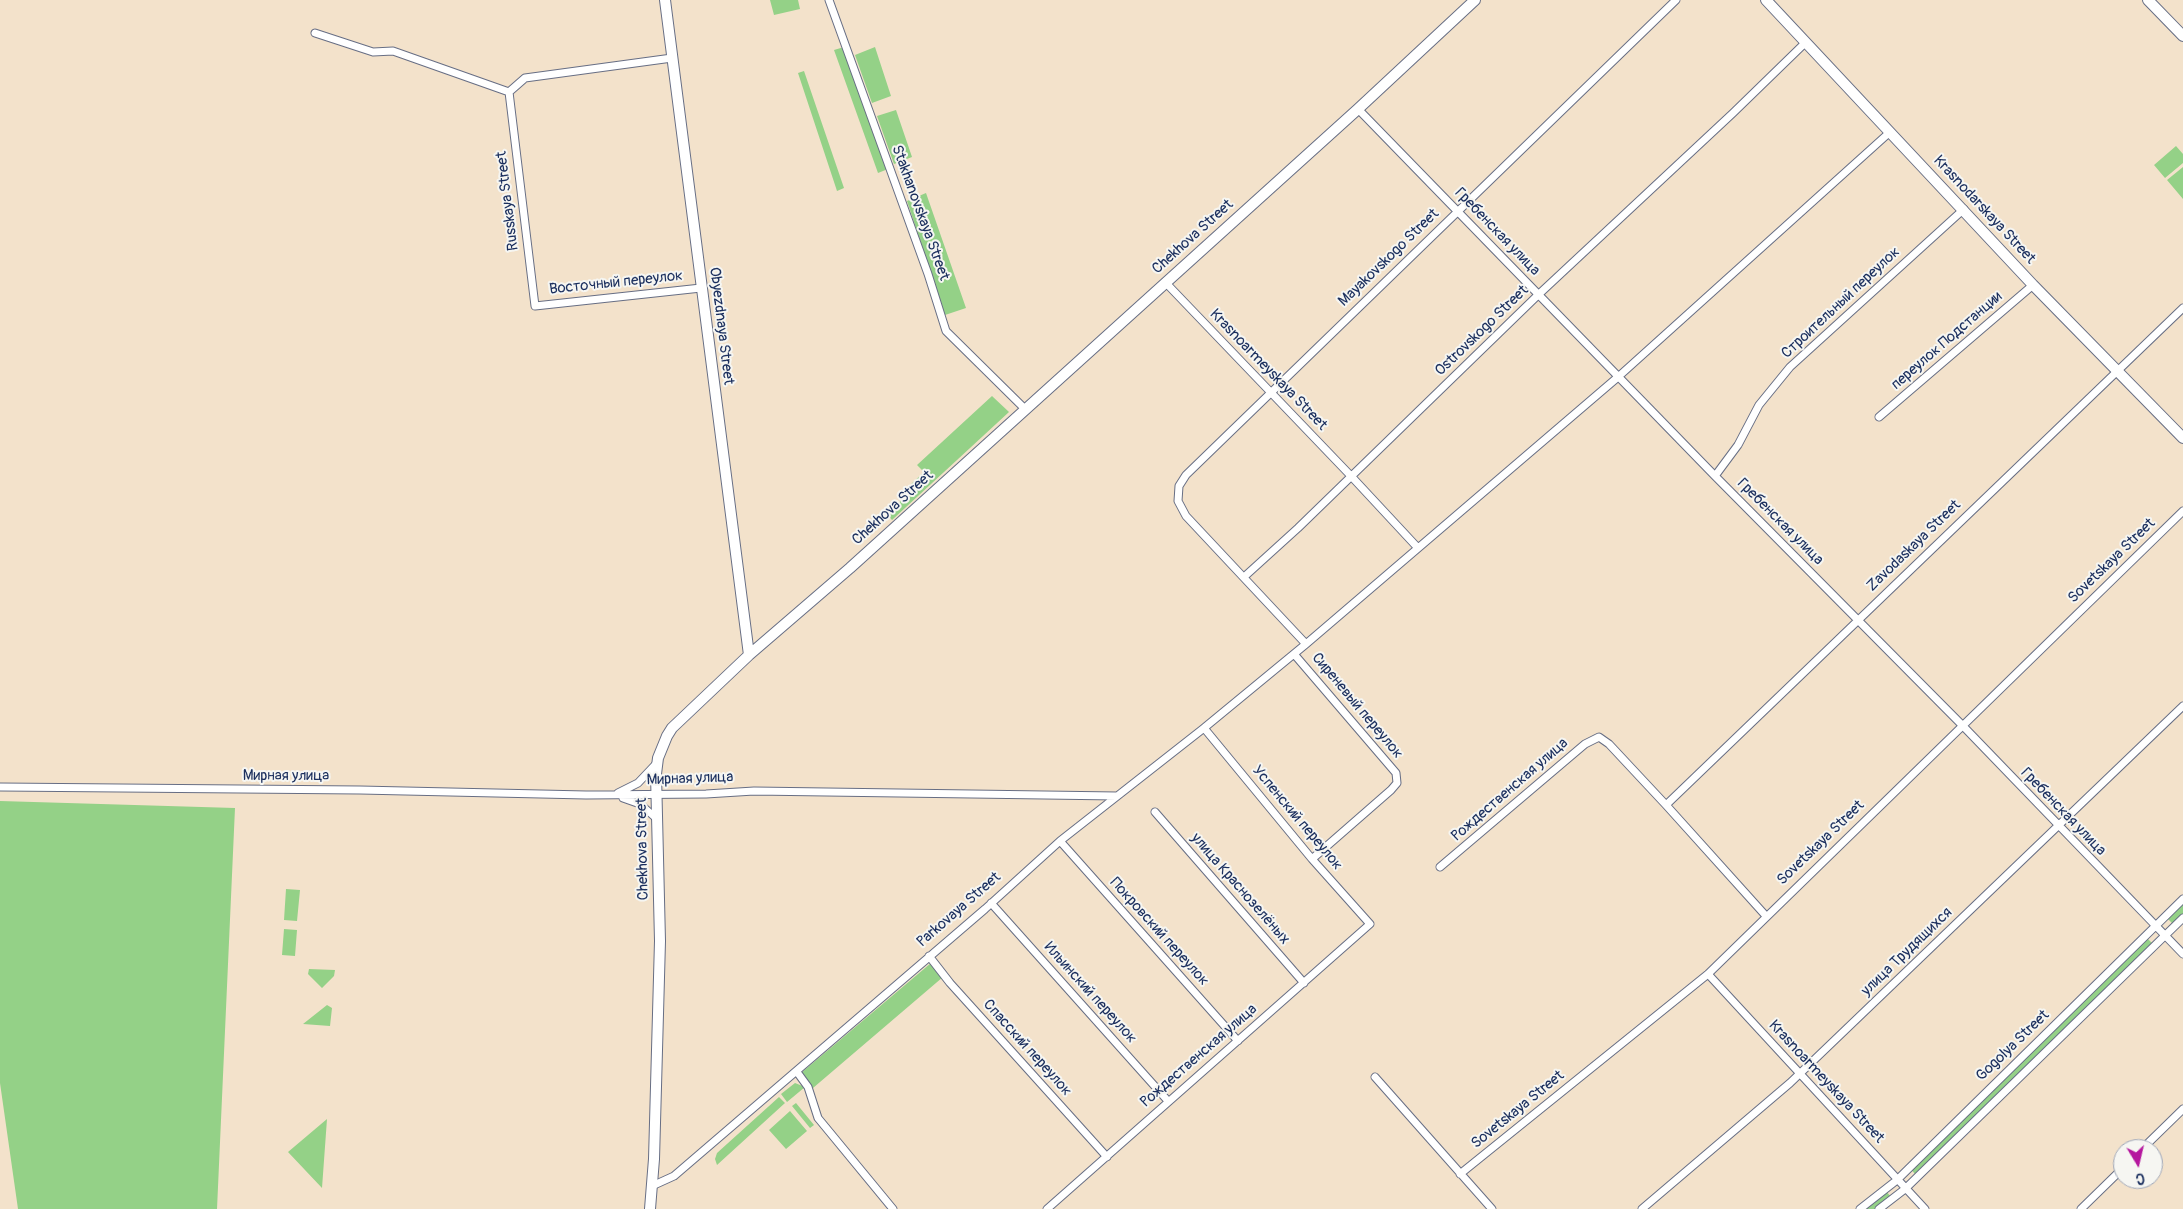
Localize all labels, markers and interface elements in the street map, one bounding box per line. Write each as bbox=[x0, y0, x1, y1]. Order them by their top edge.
street label: Stakhanovskaya Street bbox=[887, 143, 953, 283]
street label: Russkaya Street bbox=[493, 150, 523, 252]
street label: Krasnodarskaya Street bbox=[1929, 152, 2039, 268]
street label: Гребенская улица bbox=[1451, 184, 1543, 280]
street label: Chekhova Street bbox=[1149, 196, 1237, 278]
street label: Mayakovskogo Street bbox=[1335, 205, 1443, 311]
street label: Строительный переулок bbox=[1778, 243, 1904, 363]
street label: Obyezdnaya Street bbox=[705, 266, 737, 386]
street label: Восточный переулок bbox=[548, 267, 684, 299]
street label: Ostrovskogo Street bbox=[1432, 282, 1532, 380]
street label: переулок Подстанции bbox=[1888, 288, 2006, 394]
street label: Krasnoarmeyskaya Street bbox=[1205, 306, 1331, 434]
street label: Chekhova Street bbox=[849, 467, 937, 549]
street label: Гребенская улица bbox=[1733, 475, 1827, 569]
street label: Zavodaskaya Street bbox=[1863, 497, 1965, 595]
street label: Sovetskaya Street bbox=[2065, 515, 2159, 607]
street label: Сиреневый переулок bbox=[1308, 650, 1406, 762]
street label: Рождественская улица bbox=[1448, 734, 1572, 846]
street label: Успенский переулок bbox=[1248, 762, 1346, 874]
street label: Гребенская улица bbox=[2017, 764, 2109, 860]
street label: Мирная улица bbox=[243, 767, 329, 785]
street label: Мирная улица bbox=[646, 768, 734, 790]
street label: Sovetskaya Street bbox=[1774, 797, 1868, 889]
street label: Chekhova Street bbox=[633, 798, 653, 900]
street label: улица Краснозелёных bbox=[1187, 830, 1293, 948]
street label: Parkovaya Street bbox=[913, 869, 1005, 951]
street label: Покровский переулок bbox=[1106, 874, 1212, 990]
street label: улица Трудящихся bbox=[1858, 904, 1956, 1000]
street label: Ильинский переулок bbox=[1040, 939, 1140, 1047]
street label: Спасский переулок bbox=[979, 996, 1075, 1100]
street label: Рождественская улица bbox=[1137, 1000, 1261, 1112]
street label: Gogolya Street bbox=[1973, 1007, 2053, 1085]
street label: Krasnoarmeyskaya Street bbox=[1764, 1017, 1888, 1147]
street label: Sovetskaya Street bbox=[1468, 1067, 1568, 1153]
north arrow bbox=[2113, 1139, 2163, 1189]
text: С bbox=[2135, 1169, 2146, 1187]

